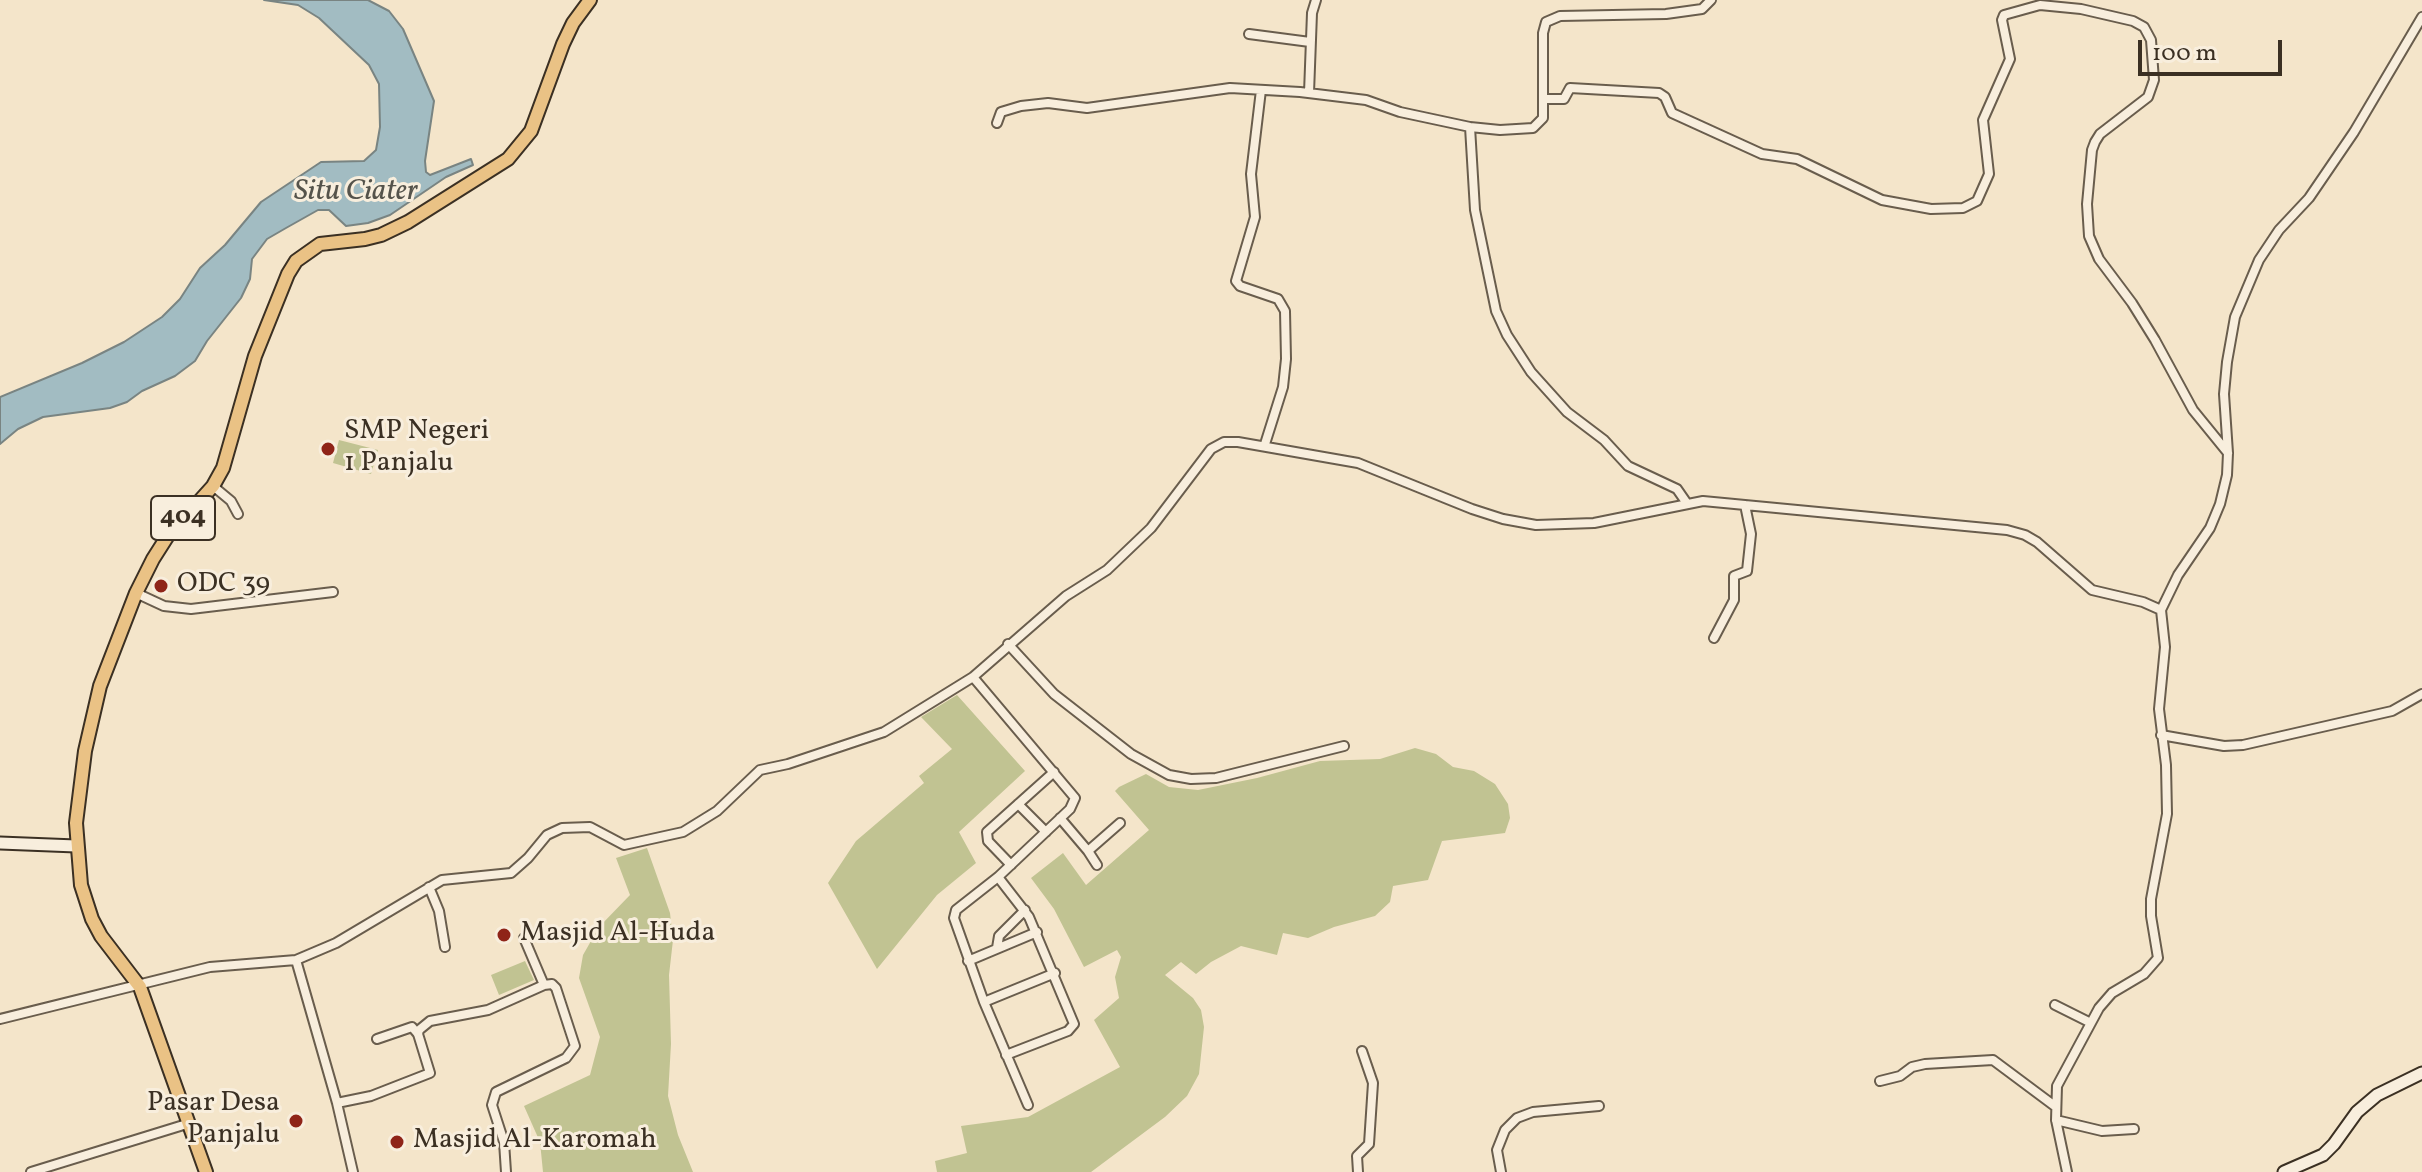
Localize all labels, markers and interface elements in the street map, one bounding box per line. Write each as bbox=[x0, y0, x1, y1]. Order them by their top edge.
scale bar bbox=[2142, 24, 2286, 74]
text: 100 m bbox=[2152, 37, 2217, 71]
water label: Situ Ciater bbox=[294, 175, 418, 211]
place label: SMP Negeri 1 Panjalu bbox=[344, 416, 489, 482]
marker: SMP Negeri 1 Panjalu bbox=[319, 440, 337, 458]
road number: 404 bbox=[151, 496, 215, 540]
place label: ODC 39 bbox=[177, 569, 270, 603]
marker: ODC 39 bbox=[152, 577, 170, 595]
place label: Masjid Al-Huda bbox=[520, 918, 715, 952]
marker: Masjid Al-Huda bbox=[495, 926, 513, 944]
place label: Pasar Desa Panjalu bbox=[147, 1088, 280, 1154]
marker: Pasar Desa Panjalu bbox=[287, 1112, 305, 1130]
place label: Masjid Al-Karomah bbox=[413, 1125, 657, 1159]
marker: Masjid Al-Karomah bbox=[388, 1133, 406, 1151]

